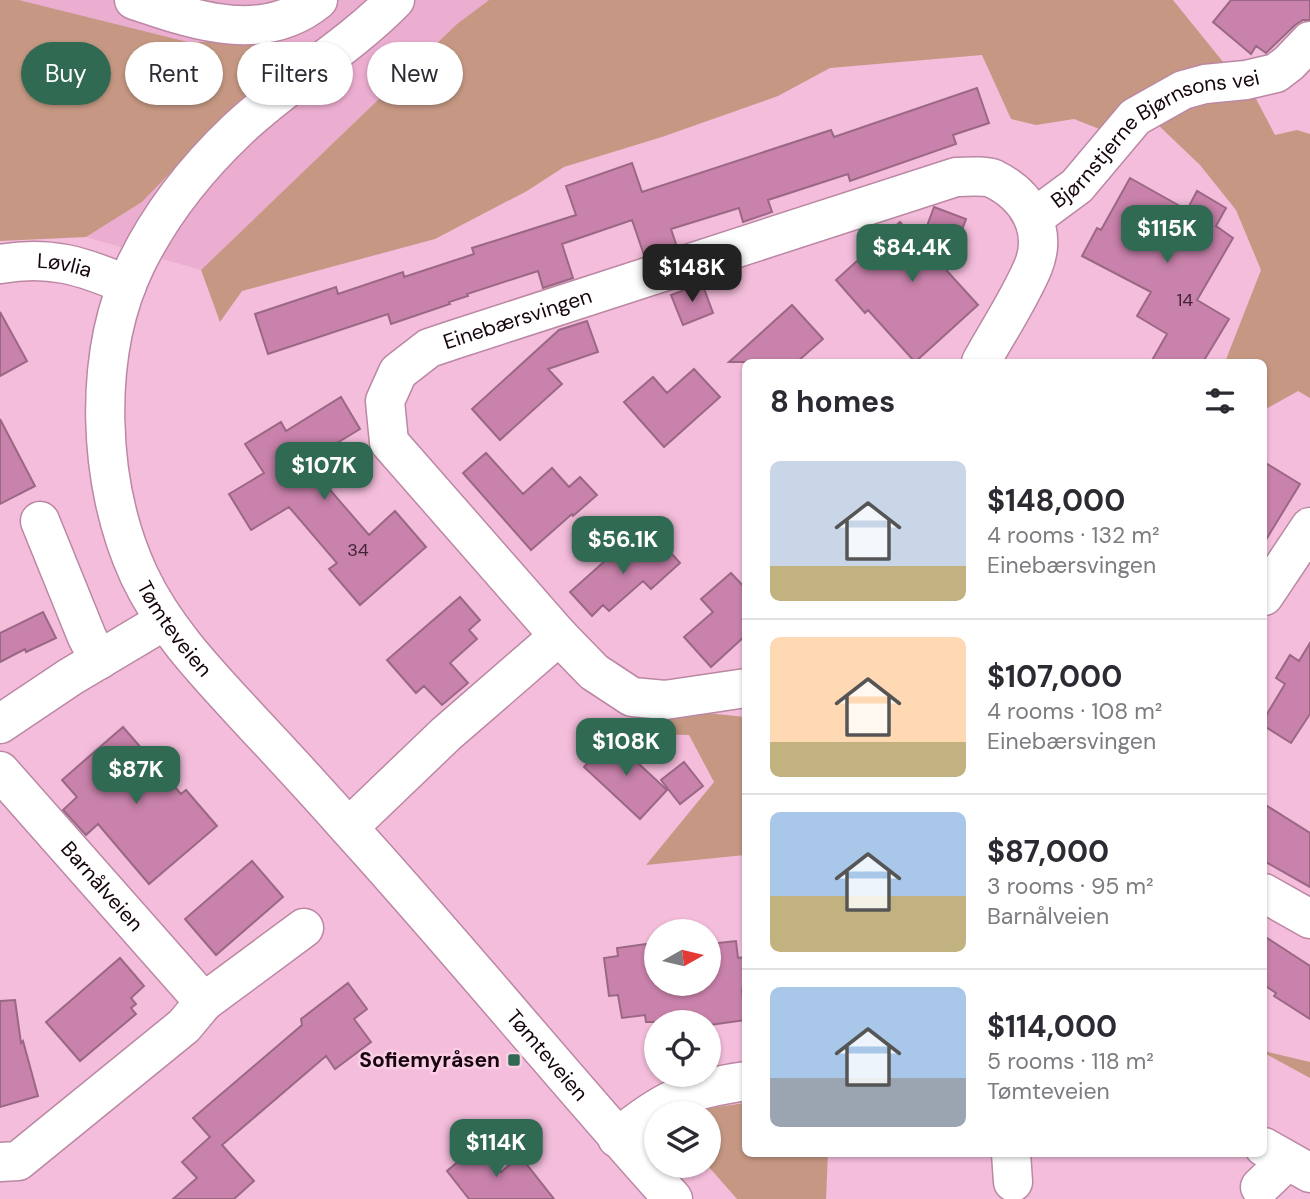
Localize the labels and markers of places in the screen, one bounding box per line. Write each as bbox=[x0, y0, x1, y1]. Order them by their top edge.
pin: $115K bbox=[1118, 205, 1216, 265]
pin: $84.4K bbox=[855, 224, 969, 284]
pin: $148K bbox=[643, 244, 741, 304]
pin: $107K bbox=[275, 442, 373, 502]
pin: $56.1K bbox=[566, 516, 680, 576]
pin: $108K bbox=[577, 718, 675, 778]
pin: $87K bbox=[95, 746, 177, 806]
place label: Sofiemyråsen bbox=[359, 1046, 500, 1074]
marker: Sofiemyråsen bbox=[506, 1052, 522, 1068]
pin: $114K bbox=[447, 1120, 545, 1179]

